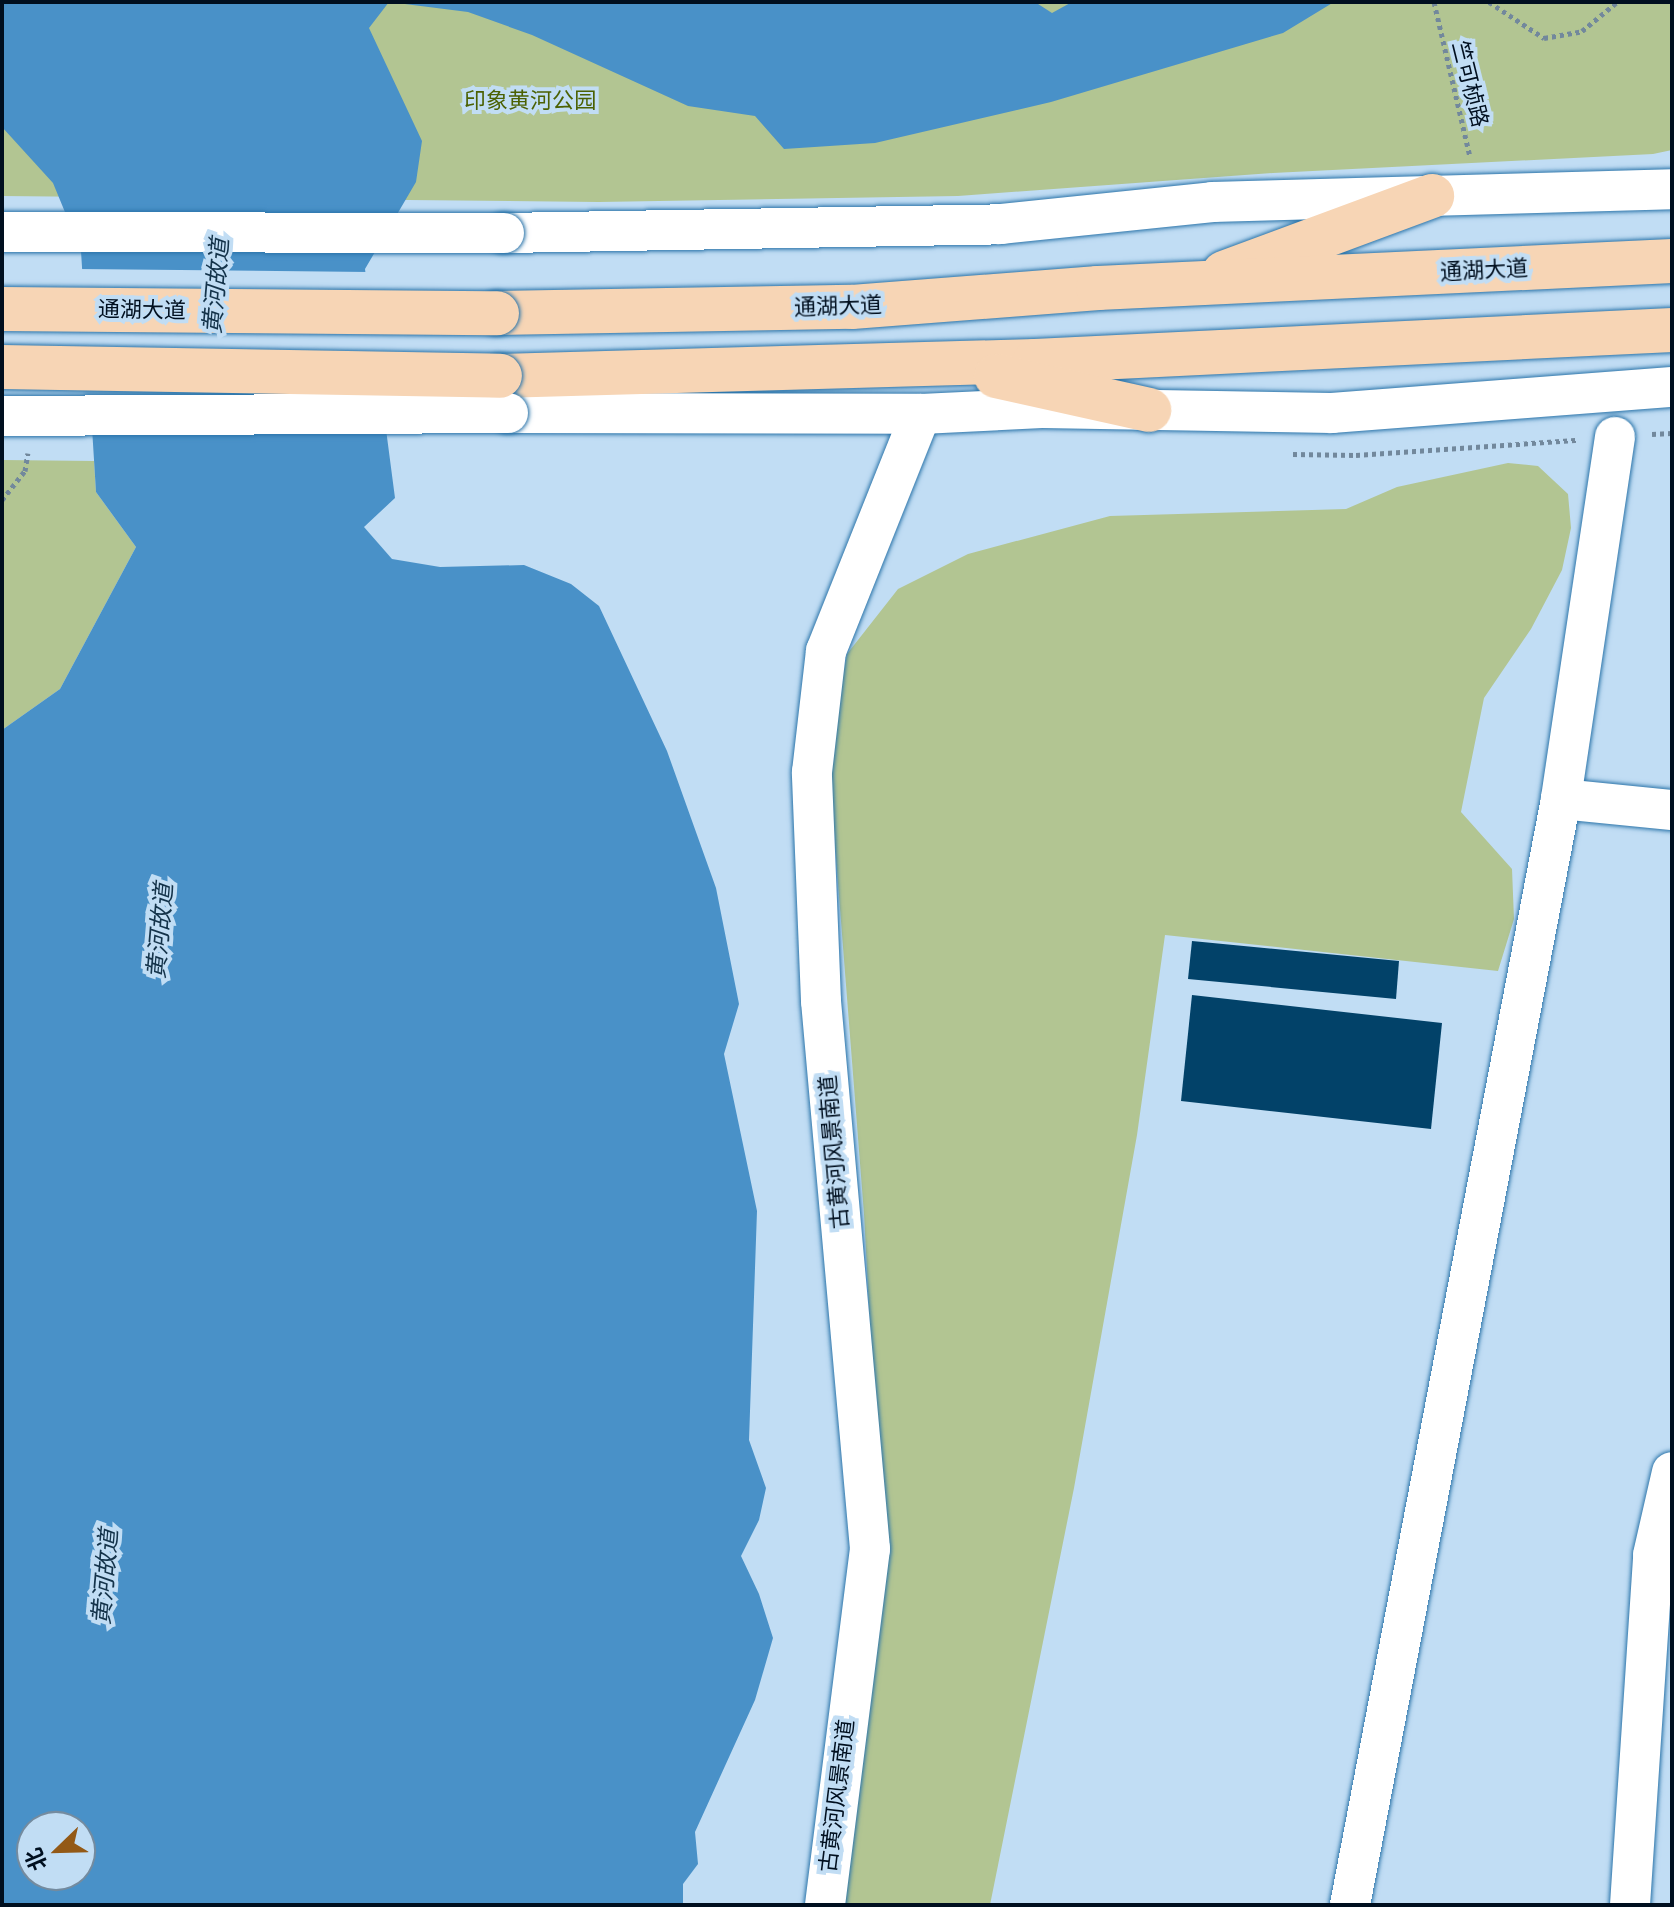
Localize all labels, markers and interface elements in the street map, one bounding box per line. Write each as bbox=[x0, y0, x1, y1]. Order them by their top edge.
street label: 竺可桢路 bbox=[1447, 38, 1493, 130]
park label: 印象黄河公园 bbox=[464, 88, 596, 114]
water label: 黄河故道 bbox=[197, 237, 235, 335]
street label: 通湖大道 bbox=[1439, 255, 1529, 285]
street label: 通湖大道 bbox=[794, 291, 882, 321]
street label: 通湖大道 bbox=[98, 296, 186, 324]
water label: 黄河故道 bbox=[141, 882, 179, 980]
street label: 古黄河风景南道 bbox=[814, 1074, 854, 1230]
water label: 黄河故道 bbox=[86, 1528, 124, 1626]
street label: 古黄河风景南道 bbox=[815, 1718, 859, 1874]
north arrow bbox=[16, 1811, 96, 1891]
text: 北 bbox=[19, 1844, 52, 1875]

